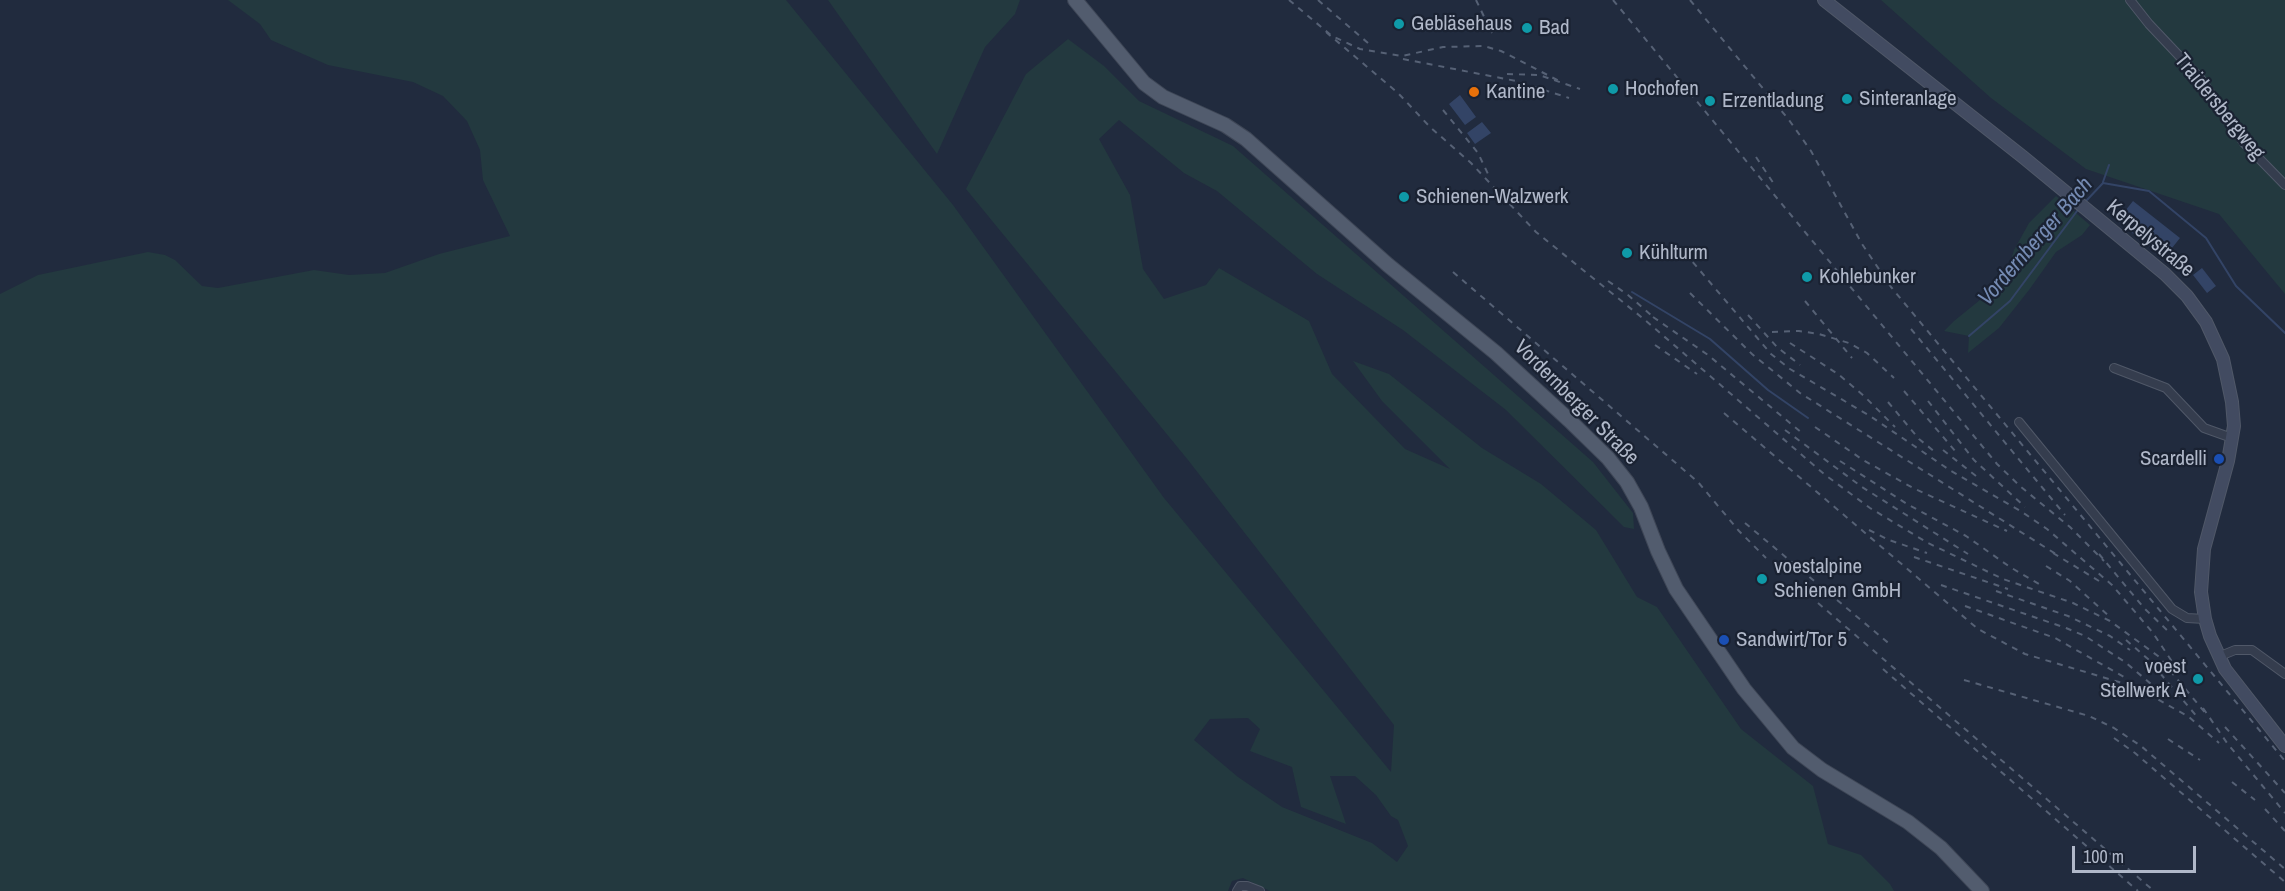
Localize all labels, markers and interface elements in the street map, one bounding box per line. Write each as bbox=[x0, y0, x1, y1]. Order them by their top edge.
place label: Gebläsehaus bbox=[1411, 11, 1512, 37]
place label: Bad bbox=[1539, 15, 1570, 41]
marker: Gebläsehaus bbox=[1392, 17, 1406, 31]
marker: Bad bbox=[1520, 21, 1534, 35]
street label: Traidersbergweg bbox=[2168, 49, 2270, 165]
place label: Hochofen bbox=[1625, 76, 1699, 102]
place label: Kantine bbox=[1486, 79, 1545, 105]
marker: Hochofen bbox=[1606, 82, 1620, 96]
marker: Kantine bbox=[1467, 85, 1481, 99]
place label: Sinteranlage bbox=[1859, 86, 1957, 112]
place label: Erzentladung bbox=[1722, 88, 1823, 114]
marker: Sinteranlage bbox=[1840, 92, 1854, 106]
marker: Erzentladung bbox=[1703, 94, 1717, 108]
water label: Vordernberger Bach bbox=[1973, 172, 2099, 312]
place label: Schienen-Walzwerk bbox=[1416, 184, 1568, 210]
marker: Schienen-Walzwerk bbox=[1397, 190, 1411, 204]
street label: Kerpelystraße bbox=[2101, 195, 2199, 283]
place label: Kühlturm bbox=[1639, 240, 1708, 266]
marker: Kühlturm bbox=[1620, 246, 1634, 260]
place label: Kohlebunker bbox=[1819, 264, 1916, 290]
marker: Kohlebunker bbox=[1800, 270, 1814, 284]
street label: Vordernberger Straße bbox=[1508, 335, 1644, 471]
place label: Scardelli bbox=[2140, 446, 2207, 472]
marker: Scardelli bbox=[2212, 452, 2226, 466]
place label: voestalpine Schienen GmbH bbox=[1774, 554, 1901, 604]
marker: voestalpine Schienen GmbH bbox=[1755, 572, 1769, 586]
place label: Sandwirt/Tor 5 bbox=[1736, 627, 1847, 653]
marker: Sandwirt/Tor 5 bbox=[1717, 633, 1731, 647]
place label: voest Stellwerk A bbox=[2100, 654, 2186, 704]
marker: voest Stellwerk A bbox=[2191, 672, 2205, 686]
scale bar bbox=[2075, 834, 2200, 872]
text: 100 m bbox=[2083, 844, 2124, 869]

